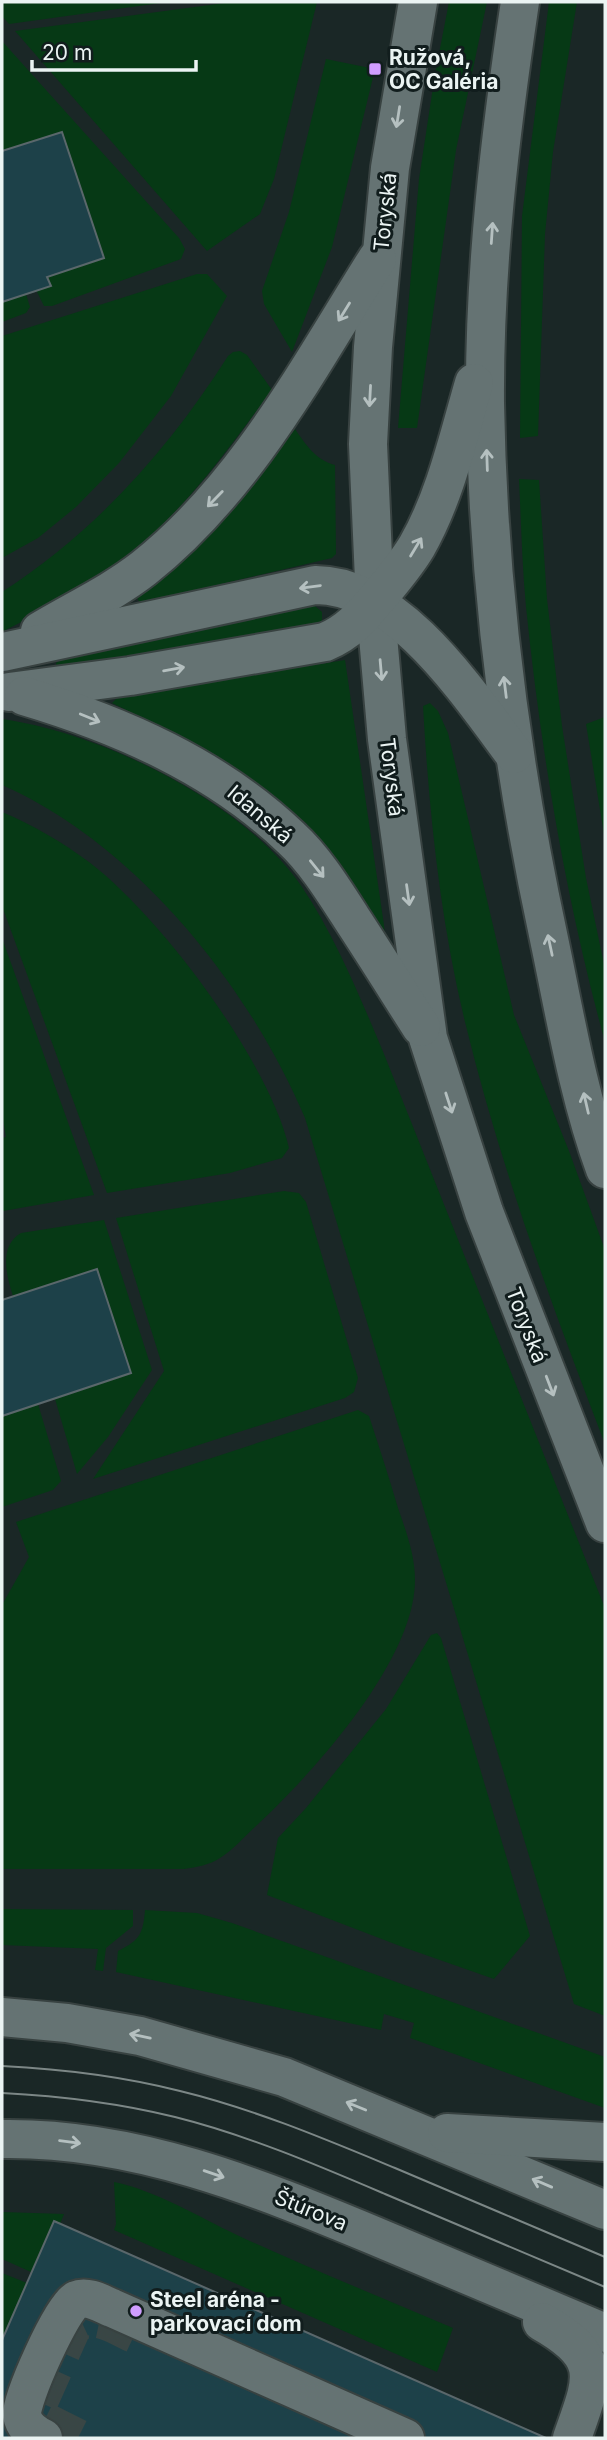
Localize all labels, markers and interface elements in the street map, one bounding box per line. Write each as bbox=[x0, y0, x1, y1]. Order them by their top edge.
scale bar bbox=[32, 28, 196, 72]
text: 20 m bbox=[42, 40, 92, 65]
place label: Ružová, OC Galéria bbox=[389, 45, 498, 94]
marker: Ružová, OC Galéria bbox=[367, 61, 383, 77]
one-way arrow bbox=[391, 105, 404, 128]
street label: Toryská bbox=[368, 171, 402, 253]
one-way arrow bbox=[486, 222, 499, 244]
one-way arrow bbox=[336, 302, 350, 322]
one-way arrow bbox=[364, 384, 377, 407]
one-way arrow bbox=[481, 449, 494, 472]
one-way arrow bbox=[206, 491, 223, 508]
one-way arrow bbox=[409, 538, 423, 558]
one-way arrow bbox=[299, 581, 322, 594]
one-way arrow bbox=[375, 658, 388, 680]
one-way arrow bbox=[162, 662, 185, 675]
one-way arrow bbox=[499, 676, 512, 698]
one-way arrow bbox=[79, 712, 101, 725]
street label: Toryská bbox=[375, 736, 409, 818]
street label: Idanská bbox=[222, 780, 298, 848]
one-way arrow bbox=[309, 860, 325, 878]
one-way arrow bbox=[402, 884, 415, 906]
one-way arrow bbox=[543, 934, 557, 957]
one-way arrow bbox=[443, 1092, 456, 1114]
one-way arrow bbox=[579, 1093, 592, 1115]
street label: Toryská bbox=[501, 1284, 553, 1366]
one-way arrow bbox=[545, 1375, 558, 1397]
one-way arrow bbox=[129, 2029, 152, 2043]
one-way arrow bbox=[346, 2098, 368, 2111]
one-way arrow bbox=[58, 2135, 81, 2148]
one-way arrow bbox=[203, 2168, 225, 2181]
one-way arrow bbox=[532, 2176, 554, 2189]
street label: Štúrova bbox=[271, 2184, 351, 2236]
place label: Steel aréna - parkovací dom bbox=[150, 2287, 302, 2336]
marker: Steel aréna - parkovací dom bbox=[128, 2303, 144, 2319]

